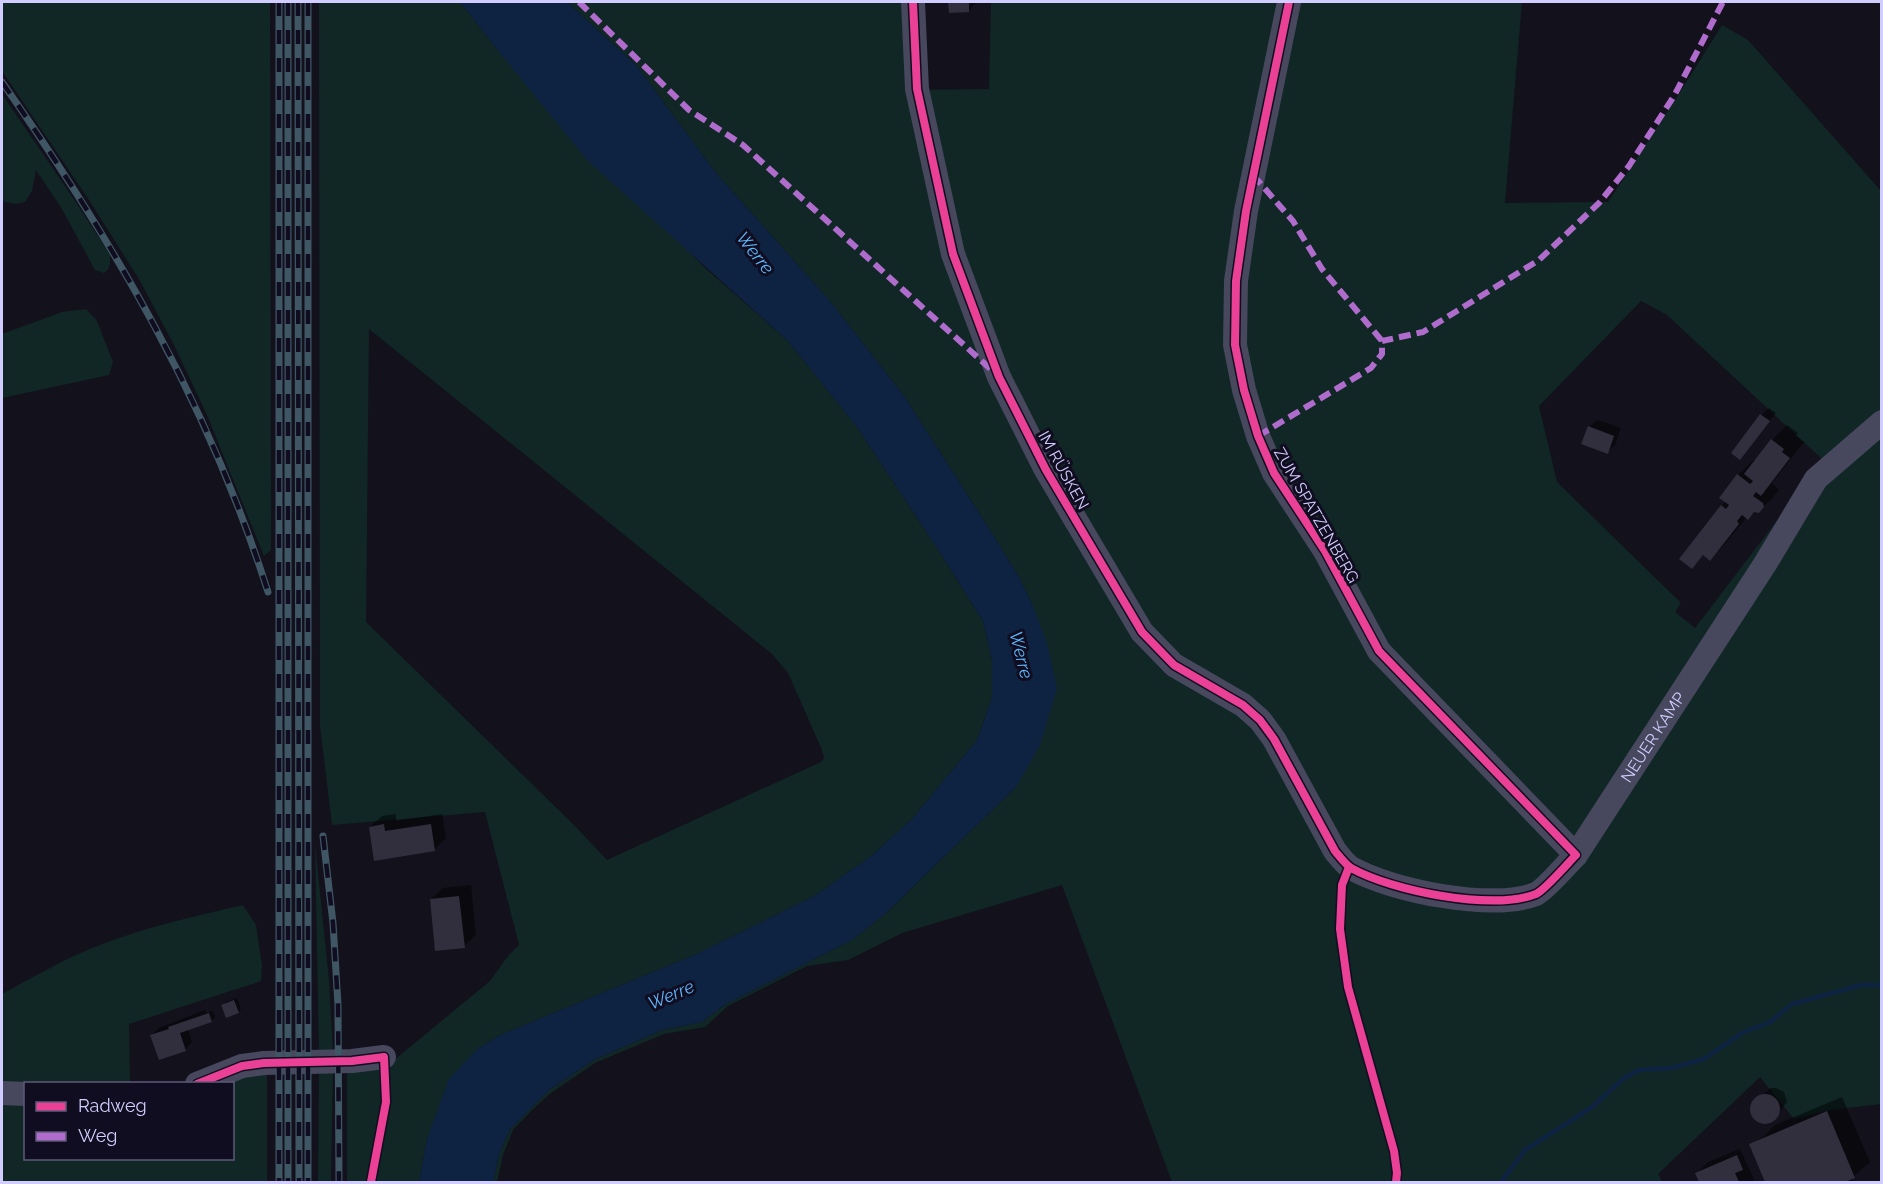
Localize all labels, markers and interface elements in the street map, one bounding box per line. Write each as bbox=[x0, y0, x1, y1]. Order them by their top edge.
water label: Werre bbox=[732, 227, 779, 278]
street label: IM RÜSKEN bbox=[1034, 427, 1094, 513]
street label: ZUM SPATZENBERG bbox=[1270, 444, 1363, 586]
water label: Werre bbox=[1005, 629, 1038, 681]
street label: NEUER KAMP bbox=[1617, 689, 1689, 786]
water label: Werre bbox=[645, 975, 697, 1014]
legend bbox=[24, 1082, 234, 1160]
text: Radweg bbox=[78, 1095, 147, 1116]
text: Weg bbox=[78, 1125, 117, 1146]

